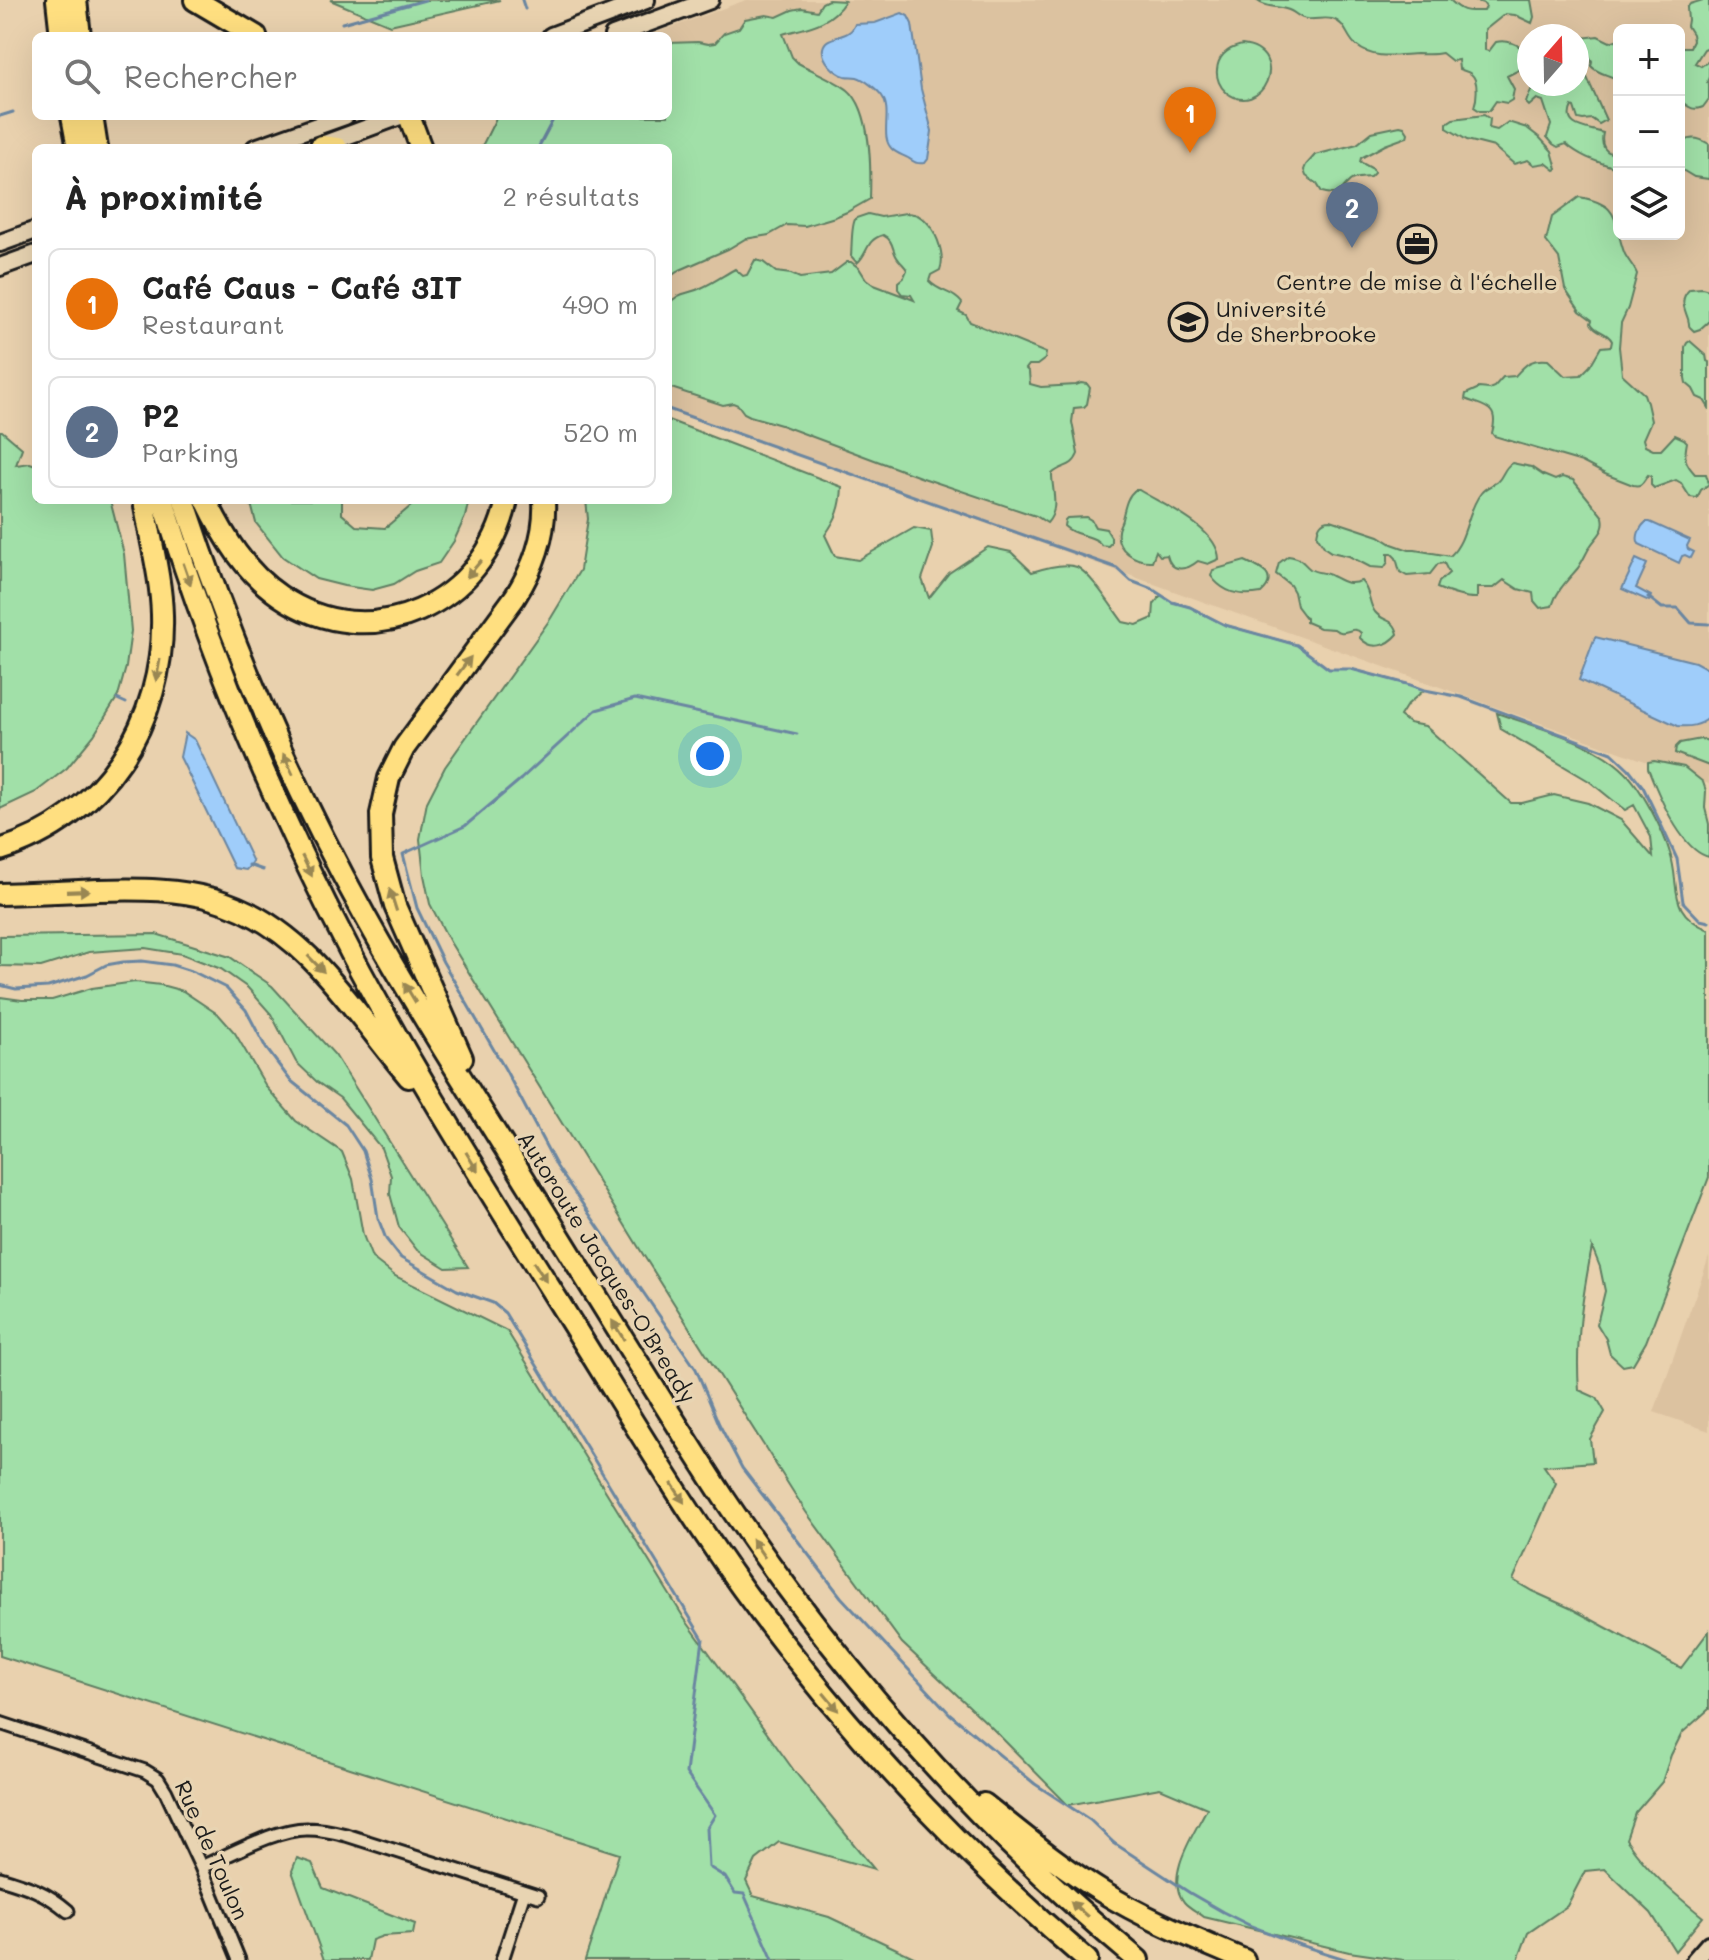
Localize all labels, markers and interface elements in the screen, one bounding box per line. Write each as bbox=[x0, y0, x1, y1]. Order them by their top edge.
north arrow bbox=[1517, 24, 1589, 96]
map controls bbox=[1613, 24, 1685, 240]
button: + bbox=[1613, 24, 1685, 96]
search box bbox=[32, 32, 672, 120]
icon: search bbox=[60, 54, 104, 98]
text: Rechercher bbox=[124, 56, 298, 96]
pin: 1 bbox=[1164, 87, 1216, 153]
button: − bbox=[1613, 96, 1685, 168]
button: layers bbox=[1613, 168, 1685, 240]
text: À proximité bbox=[64, 174, 263, 219]
text: 2 résultats bbox=[502, 179, 640, 213]
pin: 2 bbox=[1326, 182, 1378, 248]
office icon: Centre de mise à l'échelle bbox=[1396, 223, 1438, 265]
text: Café Caus - Café 3IT bbox=[142, 267, 462, 307]
place label: Centre de mise à l'échelle bbox=[1276, 267, 1558, 296]
text: 1 bbox=[86, 287, 98, 321]
text: 490 m bbox=[562, 287, 638, 321]
place label: Université de Sherbrooke bbox=[1216, 294, 1377, 348]
school or university icon: Université de Sherbrooke bbox=[1167, 301, 1209, 343]
text: Restaurant bbox=[142, 307, 284, 341]
text: P2 bbox=[142, 395, 179, 435]
text: 2 bbox=[85, 415, 99, 449]
text: 520 m bbox=[563, 415, 638, 449]
text: Parking bbox=[142, 435, 238, 469]
one-way arrow bbox=[466, 559, 483, 579]
one-way arrow bbox=[181, 562, 194, 586]
one-way arrow bbox=[456, 655, 472, 677]
one-way arrow bbox=[152, 658, 164, 683]
your location bbox=[690, 736, 730, 776]
one-way arrow bbox=[281, 752, 295, 775]
one-way arrow bbox=[300, 854, 314, 878]
one-way arrow bbox=[66, 885, 91, 898]
one-way arrow bbox=[386, 888, 399, 912]
one-way arrow bbox=[307, 954, 325, 973]
one-way arrow bbox=[403, 982, 417, 1004]
street label: Autoroute Jacques-O'Bready bbox=[512, 1126, 703, 1408]
one-way arrow bbox=[465, 1151, 479, 1173]
one-way arrow bbox=[533, 1261, 547, 1283]
one-way arrow bbox=[610, 1319, 625, 1340]
one-way arrow bbox=[670, 1482, 685, 1503]
one-way arrow bbox=[751, 1538, 766, 1559]
one-way arrow bbox=[822, 1692, 839, 1712]
street label: Rue de Toulon bbox=[169, 1776, 256, 1924]
one-way arrow bbox=[1069, 1901, 1089, 1918]

